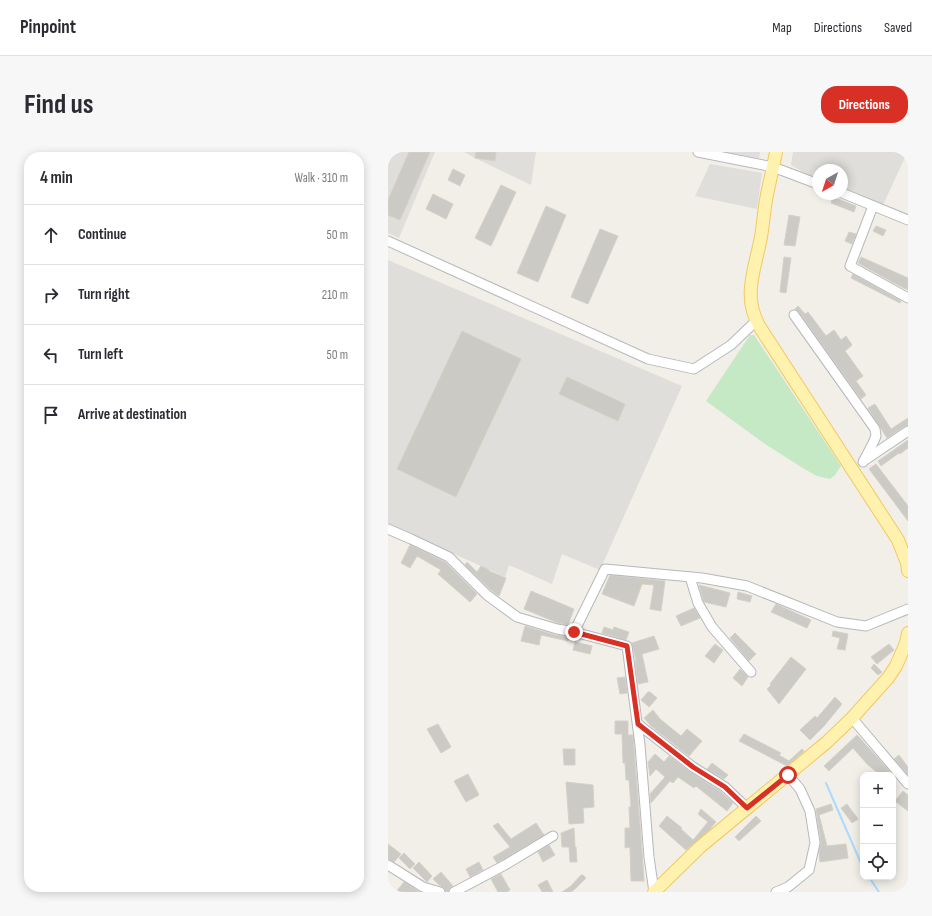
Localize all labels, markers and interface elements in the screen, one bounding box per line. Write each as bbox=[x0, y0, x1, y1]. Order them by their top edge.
text: Pinpoint bbox=[20, 16, 76, 39]
text: Map bbox=[772, 19, 792, 36]
text: Directions bbox=[814, 19, 862, 36]
text: Saved bbox=[884, 19, 912, 36]
button: Directions bbox=[821, 86, 908, 123]
text: Find us bbox=[24, 88, 93, 121]
north arrow bbox=[812, 164, 848, 200]
text: 4 min bbox=[40, 168, 73, 188]
text: Walk · 310 m bbox=[295, 170, 348, 186]
icon: ahead bbox=[40, 224, 62, 246]
text: Continue bbox=[78, 225, 127, 244]
text: 50 m bbox=[327, 227, 348, 243]
icon: right bbox=[40, 284, 62, 306]
text: Turn right bbox=[78, 285, 130, 304]
text: 210 m bbox=[322, 287, 348, 303]
icon: left bbox=[40, 344, 62, 366]
text: Turn left bbox=[78, 345, 123, 364]
text: 50 m bbox=[327, 347, 348, 363]
icon: arrive bbox=[40, 404, 62, 426]
text: Arrive at destination bbox=[78, 405, 187, 424]
route end bbox=[565, 623, 583, 641]
route start bbox=[779, 766, 797, 784]
map controls bbox=[860, 772, 896, 880]
button: + bbox=[860, 772, 896, 808]
button: − bbox=[860, 808, 896, 844]
button: locate bbox=[860, 844, 896, 880]

